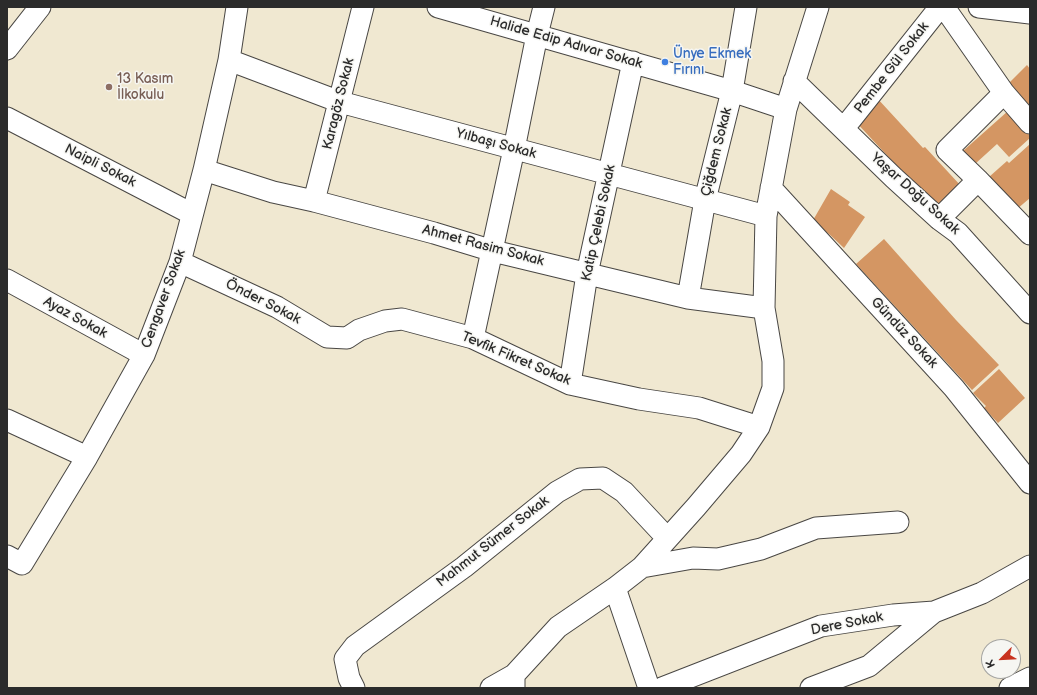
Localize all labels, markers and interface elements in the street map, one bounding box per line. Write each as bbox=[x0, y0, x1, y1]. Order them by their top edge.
street label: Halide Edip Adıvar Sokak bbox=[488, 13, 644, 73]
street label: Pembe Gül Sokak bbox=[851, 19, 933, 117]
place label: Ünye Ekmek Fırını bbox=[673, 46, 751, 78]
street label: Karagöz Sokak bbox=[320, 57, 358, 151]
marker: Ünye Ekmek Fırını bbox=[660, 57, 670, 67]
place label: 13 Kasım İlkokulu bbox=[117, 71, 173, 104]
marker: 13 Kasım İlkokulu bbox=[104, 82, 114, 92]
street label: Çiğdem Sokak bbox=[698, 106, 736, 198]
street label: Yılbaşı Sokak bbox=[454, 125, 538, 163]
street label: Naipli Sokak bbox=[62, 141, 138, 191]
street label: Yaşar Doğu Sokak bbox=[867, 150, 963, 238]
street label: Katip Çelebi Sokak bbox=[578, 163, 620, 283]
street label: Ahmet Rasim Sokak bbox=[420, 222, 546, 270]
street label: Cengaver Sokak bbox=[138, 247, 190, 351]
street label: Önder Sokak bbox=[223, 276, 303, 328]
street label: Ayaz Sokak bbox=[40, 294, 110, 342]
street label: Gündüz Sokak bbox=[867, 294, 941, 372]
street label: Tevfik Fikret Sokak bbox=[459, 328, 573, 390]
street label: Mahmut Sümer Sokak bbox=[433, 493, 553, 591]
street label: Dere Sokak bbox=[810, 609, 884, 639]
north arrow bbox=[981, 639, 1021, 679]
text: K bbox=[983, 658, 998, 670]

